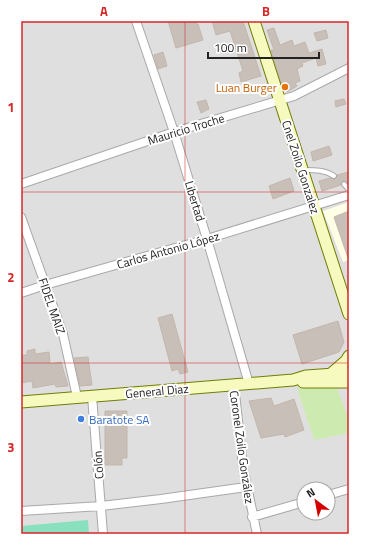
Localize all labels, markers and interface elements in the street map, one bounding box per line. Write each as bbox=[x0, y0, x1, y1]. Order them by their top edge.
text: A bbox=[100, 1, 108, 21]
text: B bbox=[262, 1, 270, 21]
scale bar bbox=[208, 34, 319, 60]
text: 100 m bbox=[214, 38, 247, 57]
place label: Luan Burger bbox=[216, 78, 277, 97]
marker: Luan Burger bbox=[280, 82, 290, 92]
text: 1 bbox=[7, 97, 15, 117]
street label: Mauricio Troche bbox=[145, 108, 227, 150]
street label: Cnel Zoilo Gonzalez bbox=[277, 118, 325, 216]
street label: Libertad bbox=[180, 178, 210, 224]
street label: Carlos Antonio López bbox=[114, 226, 222, 274]
text: 2 bbox=[7, 267, 15, 287]
street label: FIDEL MAIZ bbox=[33, 275, 71, 337]
street label: General Diaz bbox=[125, 379, 189, 403]
street label: Coronel Zoilo González bbox=[225, 389, 259, 505]
place label: Baratote SA bbox=[89, 410, 150, 429]
marker: Baratote SA bbox=[76, 414, 86, 424]
text: 3 bbox=[7, 437, 15, 457]
street label: Colón bbox=[88, 450, 108, 480]
north arrow bbox=[296, 481, 336, 521]
text: N bbox=[303, 484, 318, 501]

